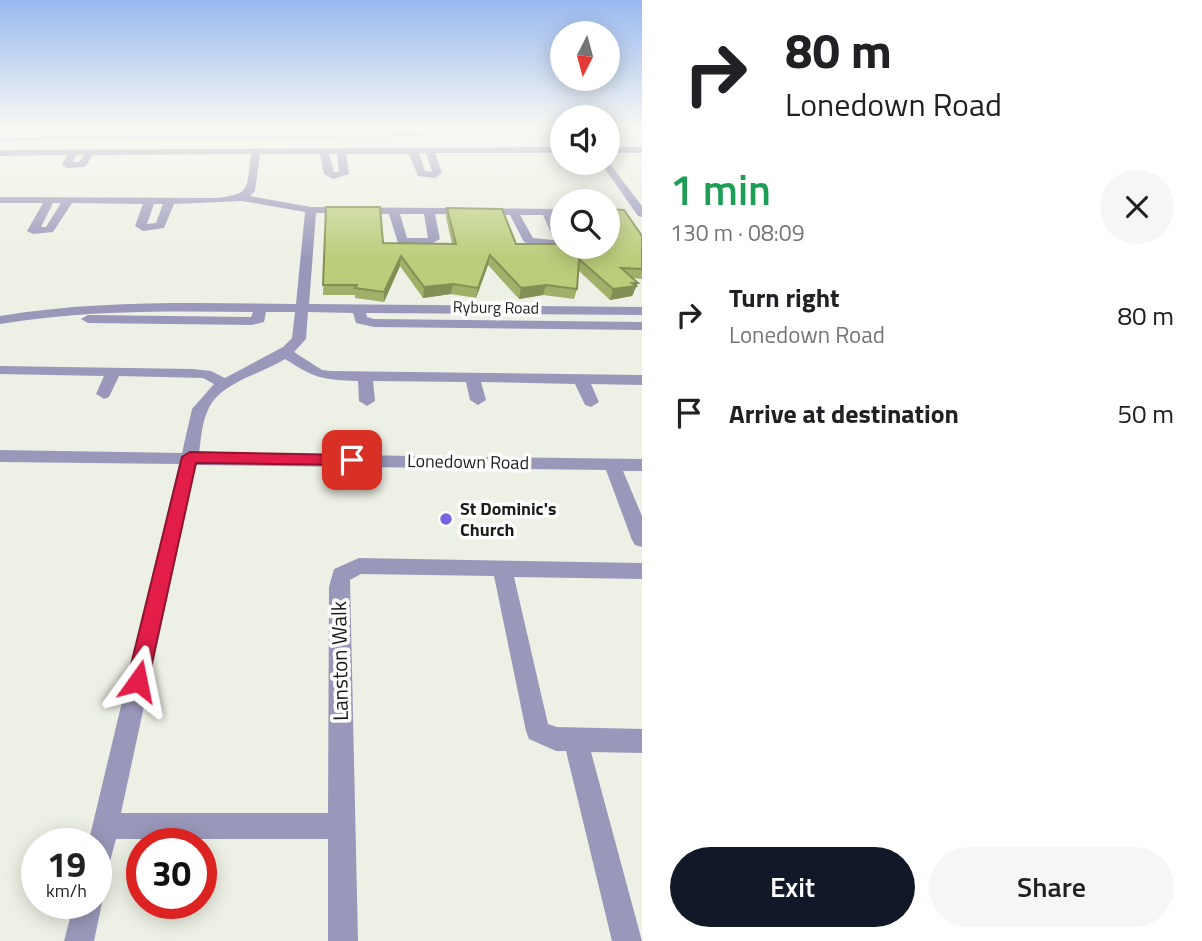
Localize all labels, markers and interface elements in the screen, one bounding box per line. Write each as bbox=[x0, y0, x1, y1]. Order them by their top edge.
text: 80 m bbox=[785, 12, 892, 87]
north arrow bbox=[550, 21, 620, 91]
map controls bbox=[550, 21, 620, 259]
icon: right bbox=[670, 28, 761, 119]
text: Lonedown Road bbox=[785, 80, 1002, 128]
button: sound bbox=[550, 105, 620, 175]
text: 1 min bbox=[670, 157, 771, 221]
button: close bbox=[1100, 170, 1174, 244]
button: search bbox=[550, 189, 620, 259]
text: 130 m · 08:09 bbox=[670, 215, 805, 250]
text: Turn right bbox=[729, 278, 840, 317]
street label: Ryburg Road bbox=[453, 294, 539, 320]
icon: right bbox=[670, 296, 708, 334]
text: 80 m bbox=[1117, 296, 1174, 335]
text: Lonedown Road bbox=[729, 317, 885, 352]
icon: arrive bbox=[670, 394, 708, 432]
text: Arrive at destination bbox=[729, 394, 959, 433]
text: 50 m bbox=[1117, 394, 1174, 433]
pin bbox=[322, 430, 382, 490]
icon: arrive bbox=[333, 441, 371, 479]
street label: Lonedown Road bbox=[407, 447, 529, 476]
place label: St Dominic's Church bbox=[460, 495, 556, 543]
marker: St Dominic's Church bbox=[438, 511, 454, 527]
street label: Lanston Walk bbox=[322, 601, 356, 721]
position arrow bbox=[101, 644, 175, 718]
speed limit sign: 30 bbox=[126, 828, 217, 919]
text: 19 bbox=[47, 837, 86, 891]
button: Exit bbox=[670, 847, 915, 927]
button: Share bbox=[929, 847, 1174, 927]
text: km/h bbox=[46, 877, 87, 904]

